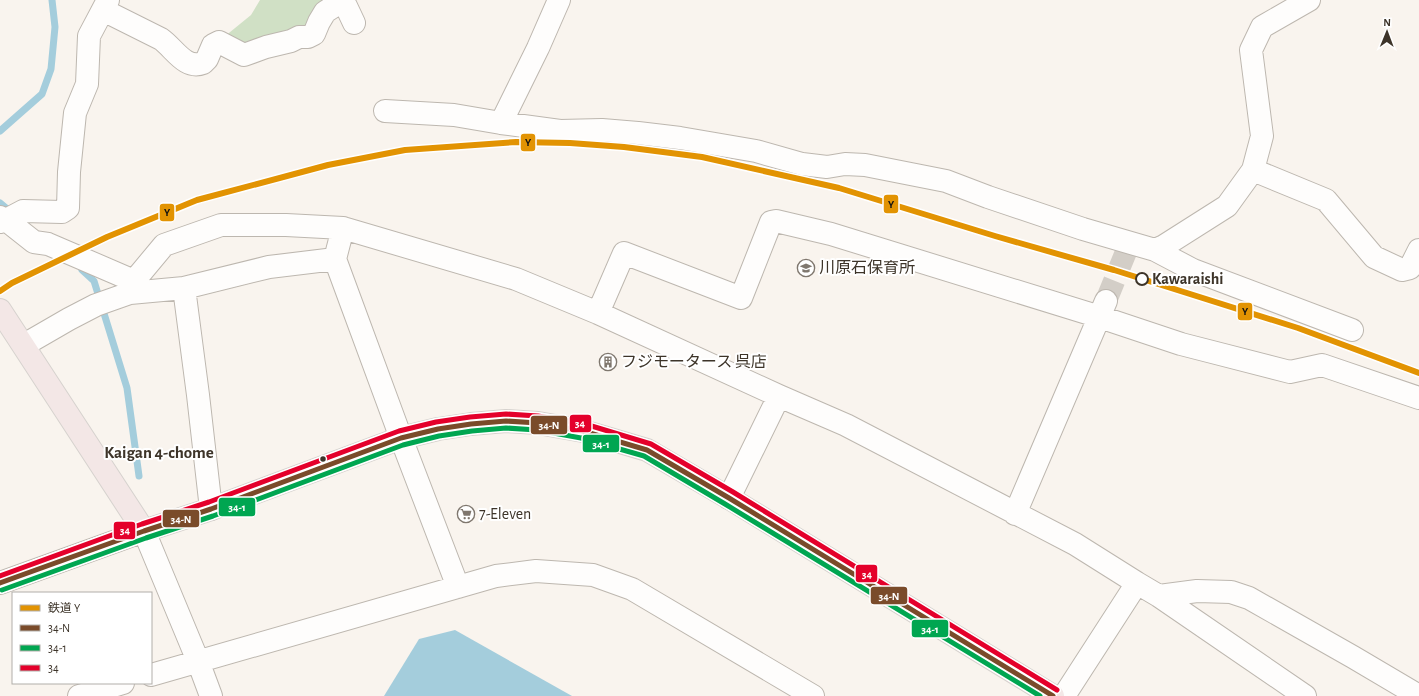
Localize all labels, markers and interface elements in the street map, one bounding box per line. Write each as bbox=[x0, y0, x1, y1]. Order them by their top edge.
north arrow bbox=[1367, 12, 1407, 52]
text: N bbox=[1383, 17, 1391, 28]
line badge: Y bbox=[520, 133, 536, 152]
text: Y bbox=[525, 137, 532, 148]
line badge: Y bbox=[883, 194, 899, 214]
text: Y bbox=[888, 199, 895, 210]
line badge: Y bbox=[159, 203, 175, 222]
text: Y bbox=[164, 207, 171, 218]
school or university icon: 川原石保育所 bbox=[796, 258, 816, 278]
place label: 川原石保育所 bbox=[819, 259, 915, 276]
place label: Kawaraishi bbox=[1152, 271, 1223, 287]
marker: Kawaraishi bbox=[1135, 272, 1149, 286]
line badge: Y bbox=[1237, 302, 1253, 321]
text: Y bbox=[1242, 306, 1249, 317]
building icon: フジモータース 呉店 bbox=[598, 352, 618, 372]
place label: フジモータース 呉店 bbox=[621, 353, 767, 370]
line badge: 34 bbox=[569, 414, 592, 433]
line badge: 34-N bbox=[530, 415, 568, 435]
text: 34 bbox=[575, 418, 586, 429]
text: 34-N bbox=[539, 420, 559, 431]
line badge: 34-1 bbox=[582, 434, 620, 453]
text: 34-1 bbox=[592, 439, 610, 450]
district label: Kaigan 4-chome bbox=[104, 444, 214, 461]
unlabelled marker bbox=[318, 454, 328, 464]
line badge: 34-1 bbox=[218, 497, 256, 517]
text: 34-1 bbox=[228, 502, 246, 513]
supermarket icon: 7-Eleven bbox=[456, 504, 476, 524]
place label: 7-Eleven bbox=[479, 506, 531, 522]
line badge: 34-N bbox=[162, 509, 200, 528]
text: 34-N bbox=[171, 514, 191, 525]
line badge: 34 bbox=[113, 521, 136, 540]
text: 34 bbox=[120, 525, 131, 536]
line badge: 34 bbox=[855, 564, 878, 583]
text: 34 bbox=[862, 569, 873, 580]
line badge: 34-N bbox=[870, 586, 908, 605]
text: 34-N bbox=[879, 591, 899, 602]
legend bbox=[12, 592, 152, 684]
text: 鉄道 Y bbox=[48, 601, 81, 614]
line badge: 34-1 bbox=[911, 619, 949, 638]
text: 34-N bbox=[48, 622, 70, 634]
text: 34-1 bbox=[921, 624, 939, 635]
text: 34-1 bbox=[48, 642, 67, 654]
text: 34 bbox=[48, 662, 59, 674]

